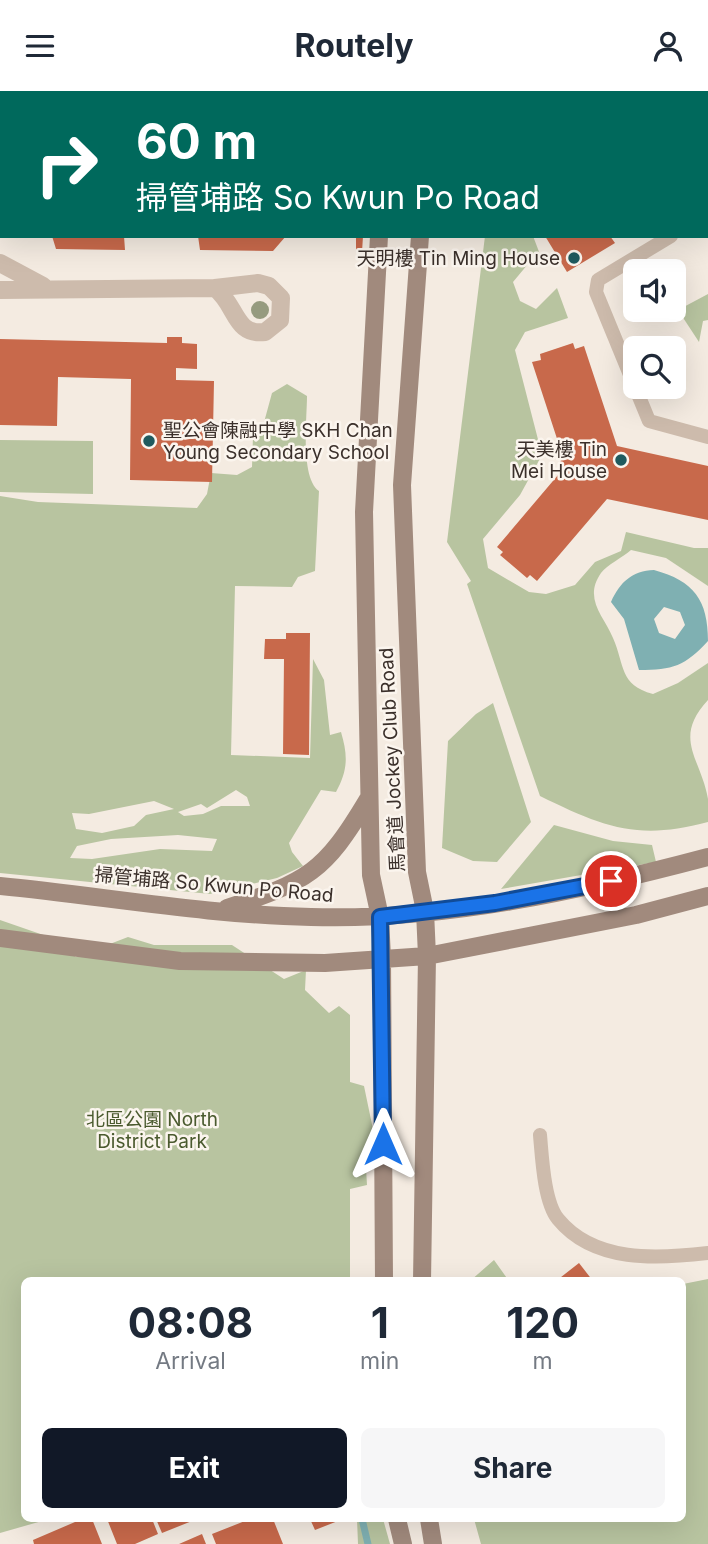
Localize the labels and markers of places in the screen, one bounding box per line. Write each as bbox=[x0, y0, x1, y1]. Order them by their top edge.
place label: 天明樓 Tin Ming House bbox=[356, 247, 560, 270]
marker: 天明樓 Tin Ming House bbox=[566, 250, 582, 266]
place label: 聖公會陳融中學 SKH Chan Young Secondary School bbox=[163, 419, 393, 464]
marker: 聖公會陳融中學 SKH Chan Young Secondary School bbox=[141, 433, 157, 449]
place label: 天美樓 Tin Mei House bbox=[511, 438, 607, 483]
marker: 天美樓 Tin Mei House bbox=[613, 452, 629, 468]
pin bbox=[581, 851, 641, 911]

